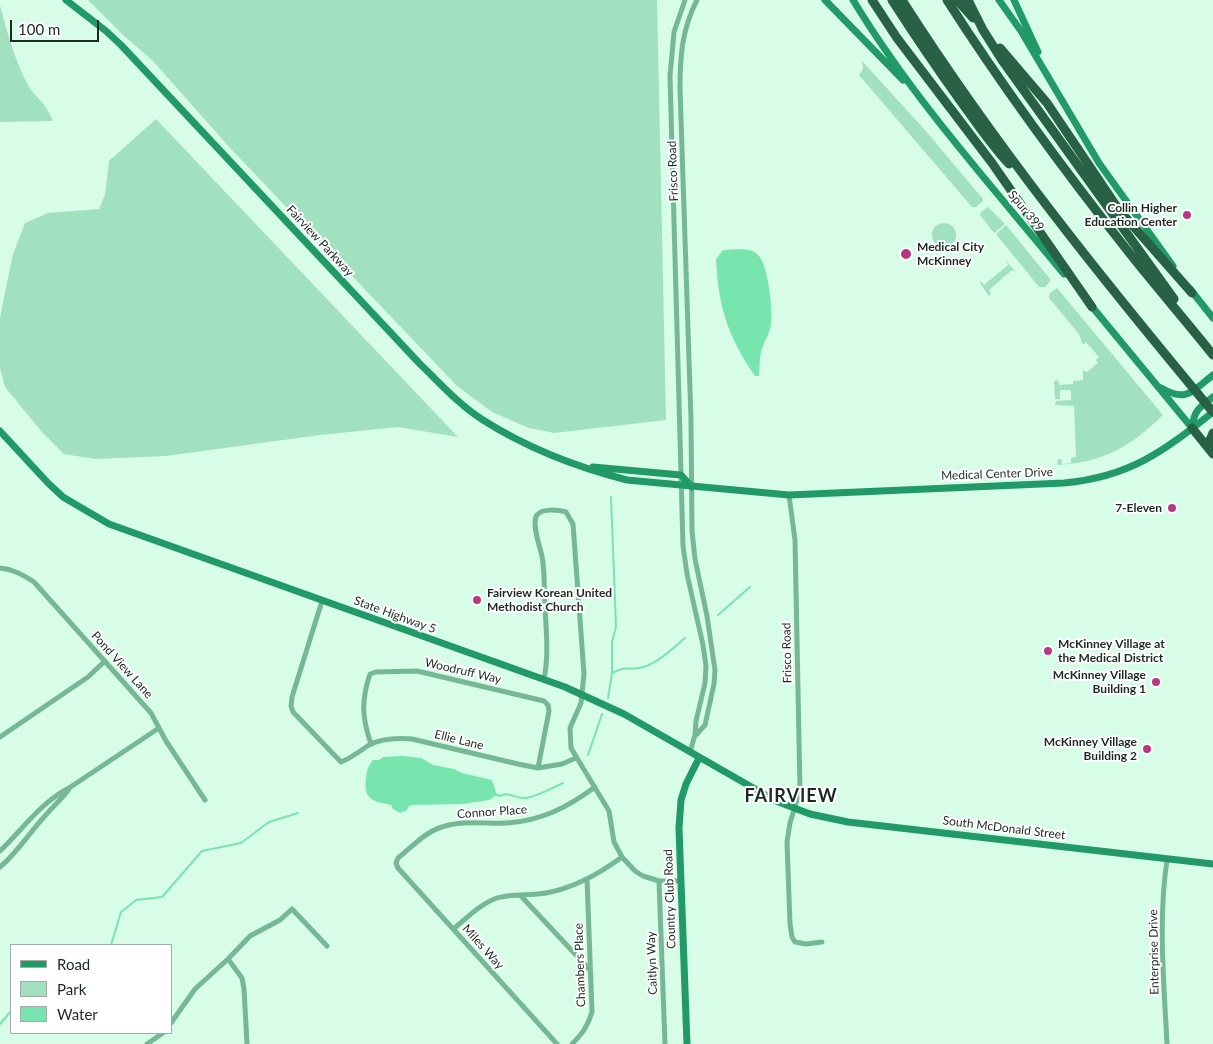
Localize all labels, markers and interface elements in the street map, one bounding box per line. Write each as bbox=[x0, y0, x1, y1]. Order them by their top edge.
scale bar bbox=[12, 10, 101, 42]
text: 100 m bbox=[18, 20, 60, 38]
street label: Frisco Road bbox=[665, 140, 681, 202]
street label: Spur 399 bbox=[1005, 188, 1047, 234]
place label: Collin Higher Education Center bbox=[1084, 201, 1177, 229]
street label: Fairview Parkway bbox=[283, 203, 357, 279]
marker: Collin Higher Education Center bbox=[1181, 209, 1193, 221]
place label: Medical City McKinney bbox=[917, 240, 984, 268]
marker: Medical City McKinney bbox=[899, 247, 913, 261]
street label: Medical Center Drive bbox=[941, 465, 1053, 483]
place label: 7-Eleven bbox=[1115, 501, 1162, 515]
marker: 7-Eleven bbox=[1166, 502, 1178, 514]
place label: Fairview Korean United Methodist Church bbox=[487, 586, 612, 614]
street label: State Highway 5 bbox=[352, 593, 438, 637]
marker: Fairview Korean United Methodist Church bbox=[471, 594, 483, 606]
street label: Frisco Road bbox=[779, 622, 795, 684]
street label: Pond View Lane bbox=[88, 629, 156, 701]
place label: McKinney Village at the Medical District bbox=[1058, 637, 1165, 665]
marker: McKinney Village at the Medical District bbox=[1042, 645, 1054, 657]
street label: Woodruff Way bbox=[423, 655, 503, 687]
place label: McKinney Village Building 1 bbox=[1053, 668, 1146, 696]
marker: McKinney Village Building 1 bbox=[1150, 676, 1162, 688]
street label: Ellie Lane bbox=[433, 727, 485, 753]
place label: McKinney Village Building 2 bbox=[1044, 735, 1137, 763]
marker: McKinney Village Building 2 bbox=[1141, 743, 1153, 755]
district label: FAIRVIEW bbox=[743, 785, 839, 807]
street label: Connor Place bbox=[456, 802, 528, 822]
street label: South McDonald Street bbox=[942, 813, 1066, 843]
street label: Country Club Road bbox=[661, 849, 679, 949]
street label: Enterprise Drive bbox=[1146, 909, 1162, 995]
street label: Miles Way bbox=[459, 922, 507, 972]
street label: Chambers Place bbox=[571, 923, 589, 1007]
street label: Caitlyn Way bbox=[644, 931, 660, 995]
legend bbox=[10, 944, 172, 1034]
text: Road bbox=[57, 955, 90, 973]
text: Park bbox=[57, 980, 86, 998]
text: Water bbox=[57, 1005, 98, 1023]

